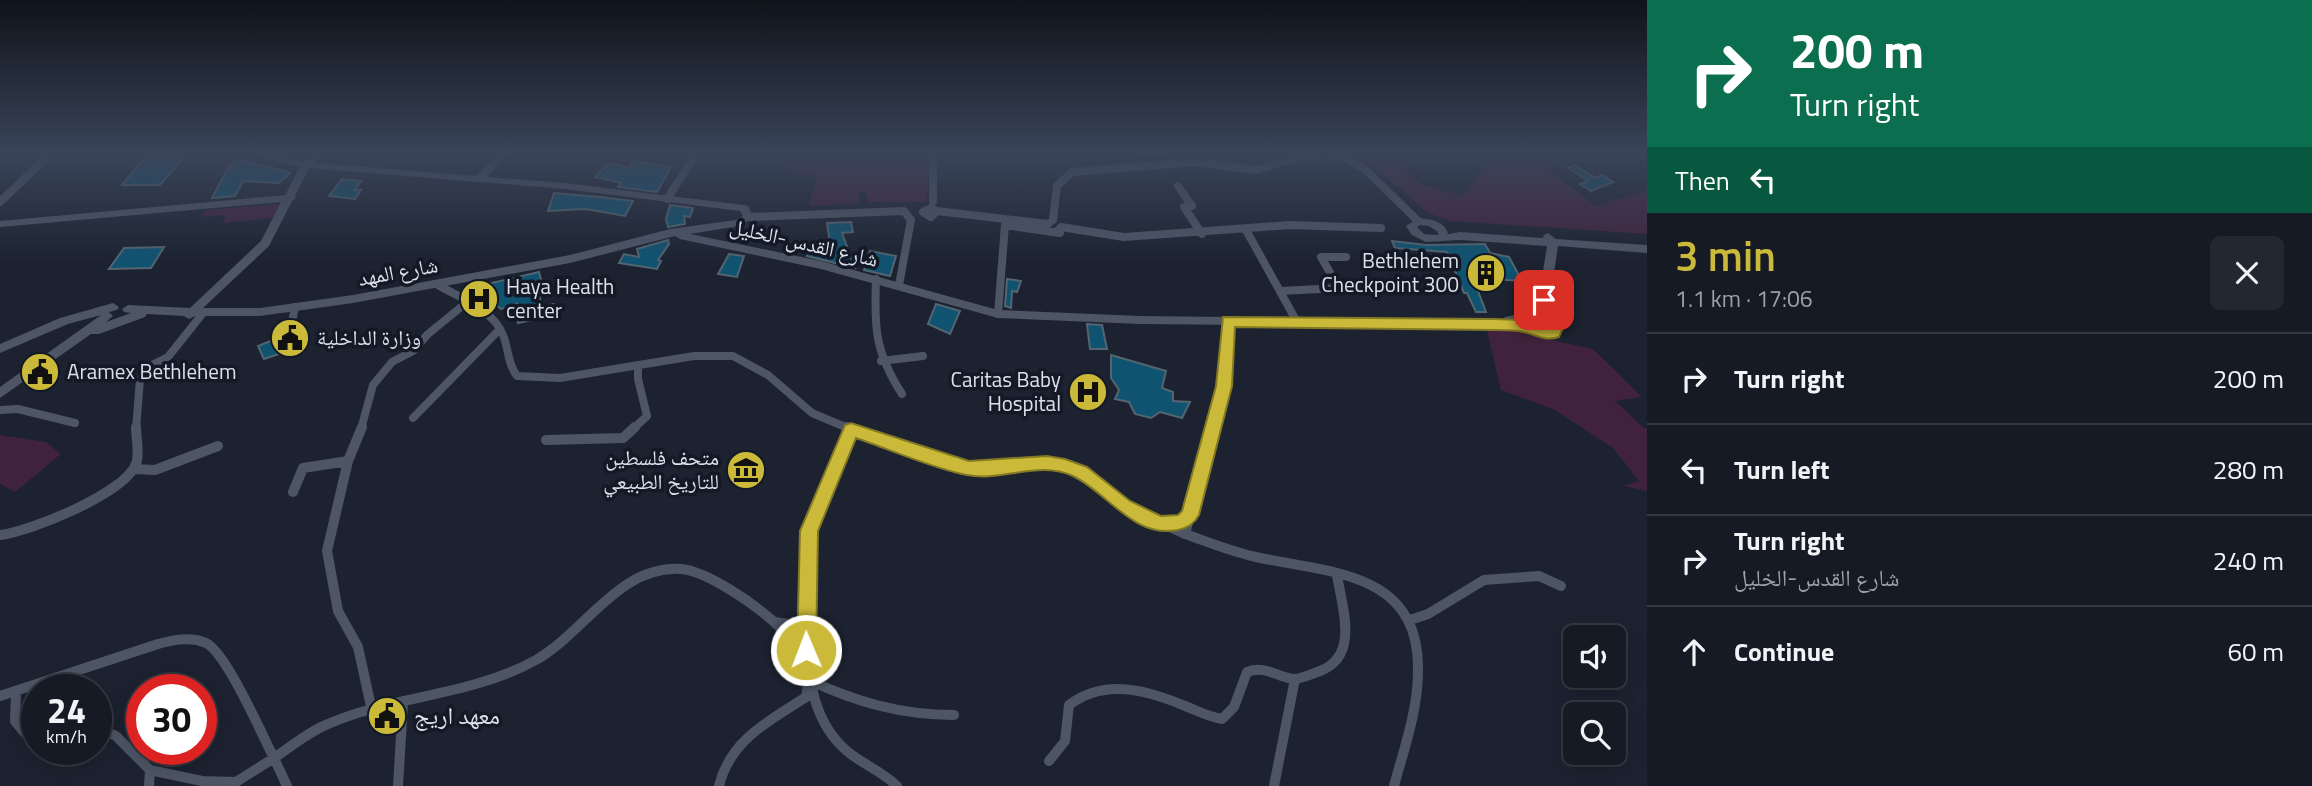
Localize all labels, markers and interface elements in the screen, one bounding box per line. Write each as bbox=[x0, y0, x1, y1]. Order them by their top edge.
text: 200 m bbox=[1790, 12, 1924, 87]
icon: right bbox=[1675, 28, 1766, 119]
text: Turn right bbox=[1790, 80, 1919, 128]
text: Then bbox=[1675, 161, 1730, 200]
icon: left bbox=[1744, 161, 1782, 199]
street label: شارع القدس-الخليل bbox=[727, 209, 881, 275]
text: 3 min bbox=[1675, 223, 1776, 287]
button: close bbox=[2210, 236, 2284, 310]
place label: Bethlehem Checkpoint 300 bbox=[1321, 244, 1459, 300]
street label: شارع المهد bbox=[355, 248, 440, 294]
building icon: Bethlehem Checkpoint 300 bbox=[1465, 252, 1507, 294]
place label: Haya Health center bbox=[506, 270, 614, 326]
pin bbox=[1514, 270, 1574, 330]
hospital icon: Haya Health center bbox=[458, 278, 500, 320]
icon: arrive bbox=[1525, 281, 1563, 319]
text: 1.1 km · 17:06 bbox=[1675, 281, 1813, 316]
public building icon: وزارة الداخلية bbox=[269, 317, 311, 359]
place label: وزارة الداخلية bbox=[317, 321, 421, 353]
public building icon: Aramex Bethlehem bbox=[19, 351, 61, 393]
place label: Aramex Bethlehem bbox=[67, 355, 237, 387]
text: Turn right bbox=[1734, 359, 1845, 398]
text: 200 m bbox=[2213, 359, 2284, 398]
icon: right bbox=[1675, 360, 1713, 398]
place label: Caritas Baby Hospital bbox=[950, 363, 1061, 419]
hospital icon: Caritas Baby Hospital bbox=[1067, 371, 1109, 413]
place label: متحف فلسطين للتاريخ الطبيعي bbox=[603, 441, 719, 498]
museum icon: متحف فلسطين للتاريخ الطبيعي bbox=[725, 449, 767, 491]
text: Turn left bbox=[1734, 450, 1829, 489]
text: 280 m bbox=[2213, 450, 2284, 489]
icon: left bbox=[1675, 451, 1713, 489]
text: Turn right bbox=[1734, 521, 1845, 560]
text: 240 m bbox=[2213, 541, 2284, 580]
icon: right bbox=[1675, 542, 1713, 580]
text: شارع القدس-الخليل bbox=[1734, 560, 1900, 595]
position arrow bbox=[769, 613, 843, 687]
map controls bbox=[1563, 625, 1626, 765]
button: sound bbox=[1563, 625, 1626, 688]
text: Continue bbox=[1734, 632, 1834, 671]
text: 60 m bbox=[2227, 632, 2284, 671]
icon: ahead bbox=[1675, 633, 1713, 671]
speed limit sign: 30 bbox=[126, 674, 217, 765]
text: 24 bbox=[47, 683, 86, 737]
public building icon: معهد اريج bbox=[366, 695, 408, 737]
place label: معهد اريج bbox=[414, 697, 500, 733]
button: search bbox=[1563, 702, 1626, 765]
text: km/h bbox=[46, 723, 87, 750]

